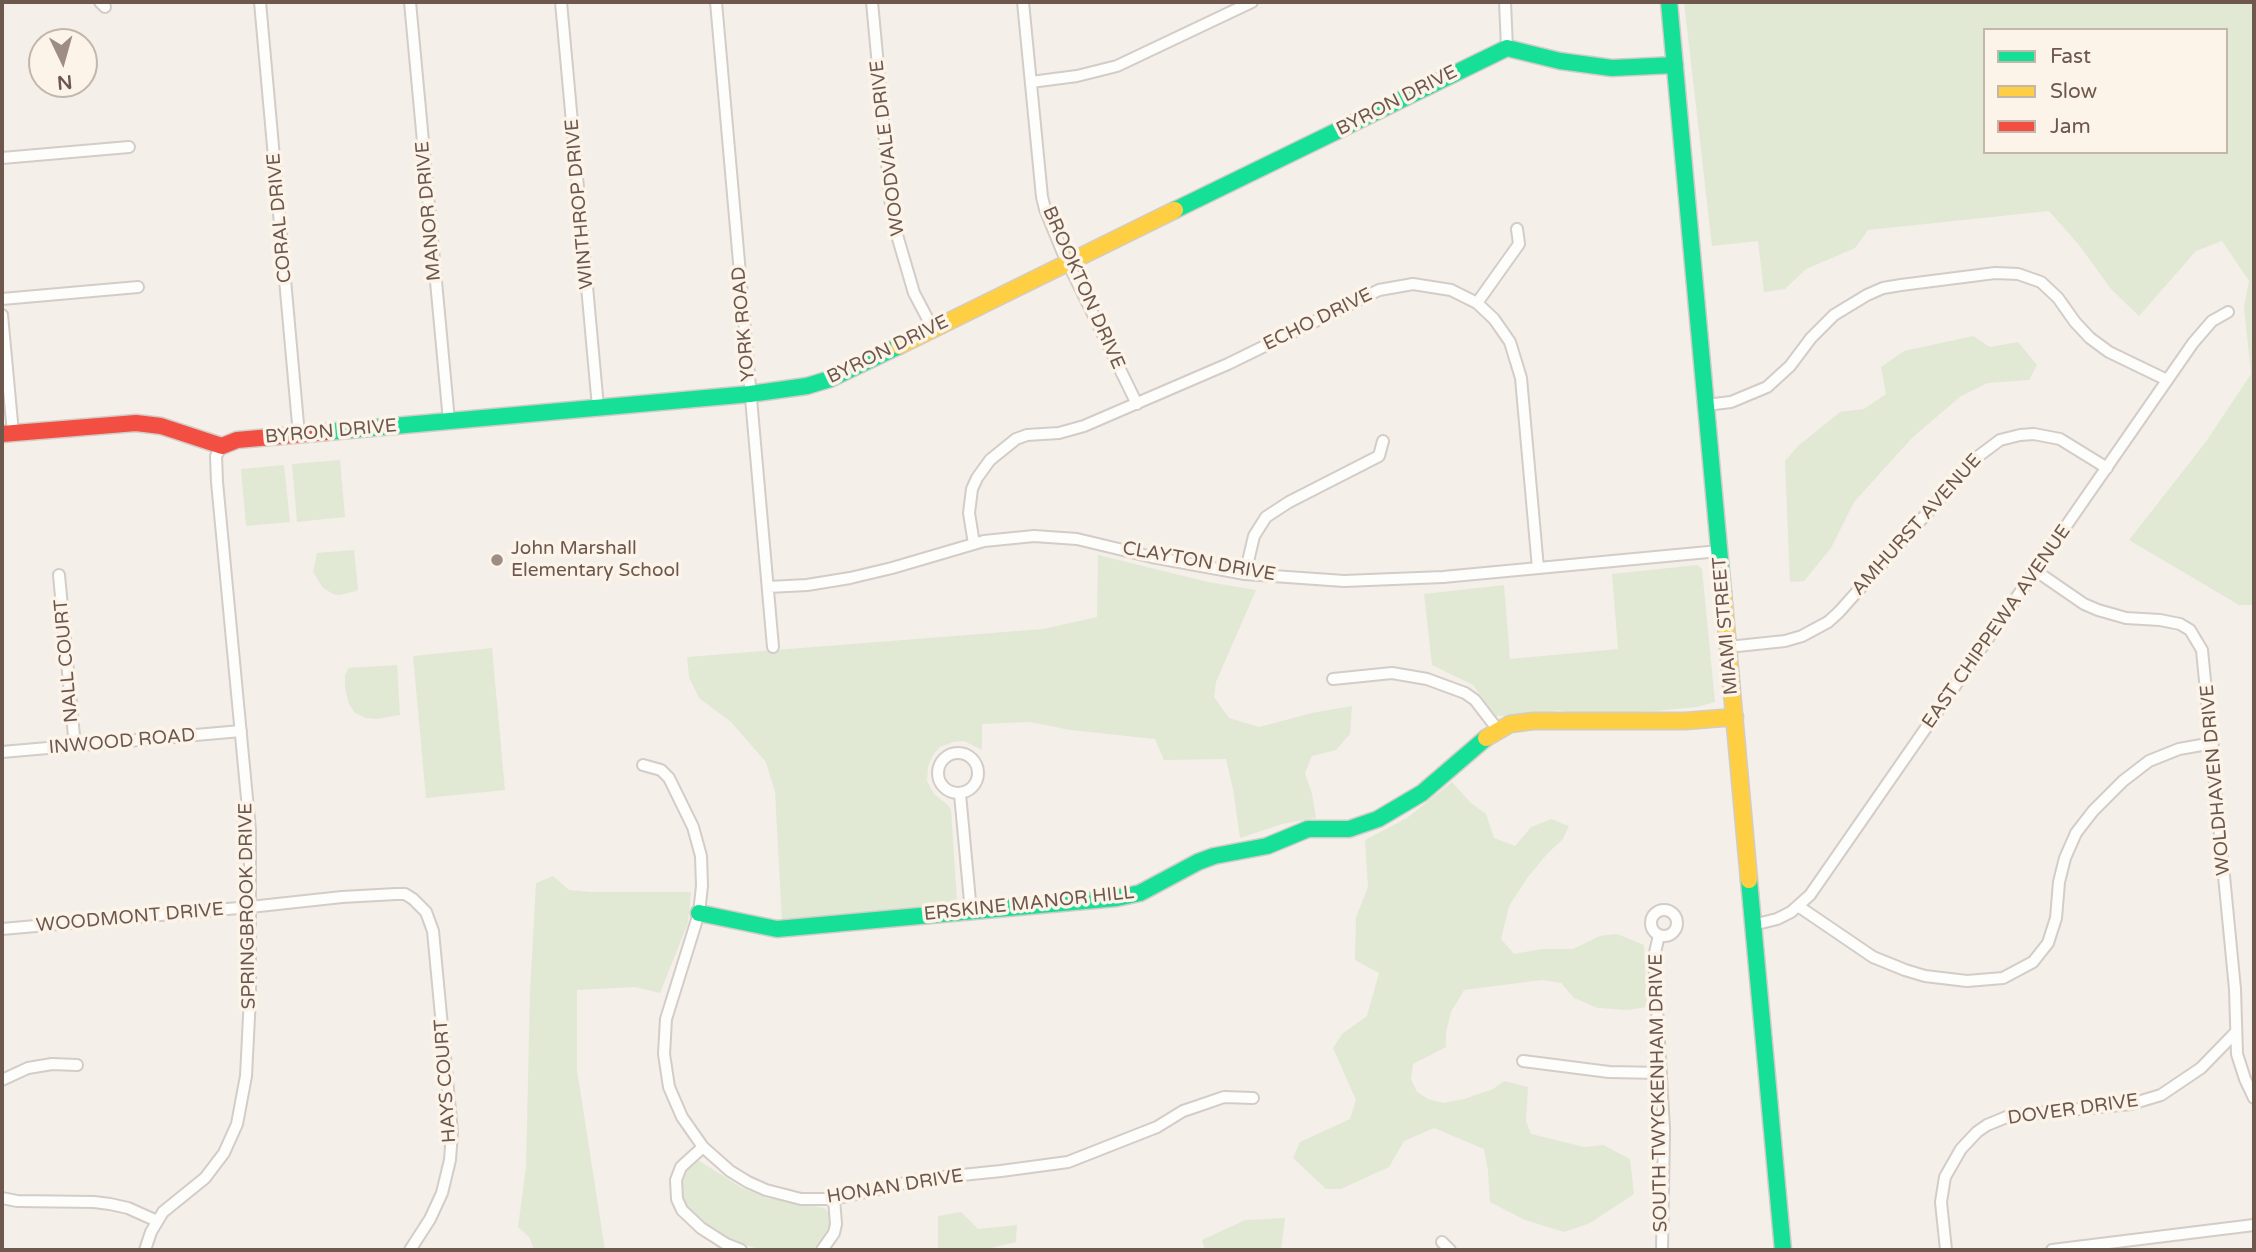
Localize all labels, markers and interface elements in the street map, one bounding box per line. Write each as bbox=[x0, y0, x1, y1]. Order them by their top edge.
north arrow bbox=[28, 28, 98, 98]
legend bbox=[1983, 28, 2228, 154]
text: Fast bbox=[2050, 44, 2091, 69]
street label: WOODVALE DRIVE bbox=[866, 59, 910, 237]
street label: BYRON DRIVE bbox=[1333, 61, 1461, 141]
text: N bbox=[56, 70, 73, 94]
text: Slow bbox=[2050, 79, 2097, 104]
text: Jam bbox=[2050, 114, 2091, 139]
street label: WINTHROP DRIVE bbox=[561, 118, 599, 290]
street label: MANOR DRIVE bbox=[412, 140, 446, 282]
street label: CORAL DRIVE bbox=[263, 152, 297, 284]
street label: BROOKTON DRIVE bbox=[1037, 203, 1129, 373]
street label: YORK ROAD bbox=[728, 266, 760, 382]
street label: ECHO DRIVE bbox=[1260, 284, 1376, 356]
street label: BYRON DRIVE bbox=[823, 311, 953, 389]
street label: BYRON DRIVE bbox=[264, 415, 398, 449]
street label: AMHURST AVENUE bbox=[1847, 449, 1987, 601]
street label: EAST CHIPPEWA AVENUE bbox=[1918, 521, 2076, 733]
street label: CLAYTON DRIVE bbox=[1121, 537, 1277, 587]
place label: John Marshall Elementary School bbox=[511, 538, 680, 582]
marker: John Marshall Elementary School bbox=[489, 552, 505, 568]
street label: MIAMI STREET bbox=[1709, 556, 1743, 696]
street label: NALL COURT bbox=[50, 598, 84, 724]
street label: WOLDHAVEN DRIVE bbox=[2196, 684, 2236, 876]
street label: INWOOD ROAD bbox=[48, 724, 196, 760]
street label: SPRINGBROOK DRIVE bbox=[235, 802, 261, 1010]
street label: ERSKINE MANOR HILL bbox=[923, 882, 1135, 926]
street label: WOODMONT DRIVE bbox=[35, 898, 225, 938]
street label: SOUTH TWYCKENHAM DRIVE bbox=[1645, 954, 1673, 1232]
street label: HAYS COURT bbox=[430, 1018, 462, 1144]
street label: DOVER DRIVE bbox=[2006, 1090, 2140, 1130]
street label: HONAN DRIVE bbox=[825, 1165, 965, 1209]

